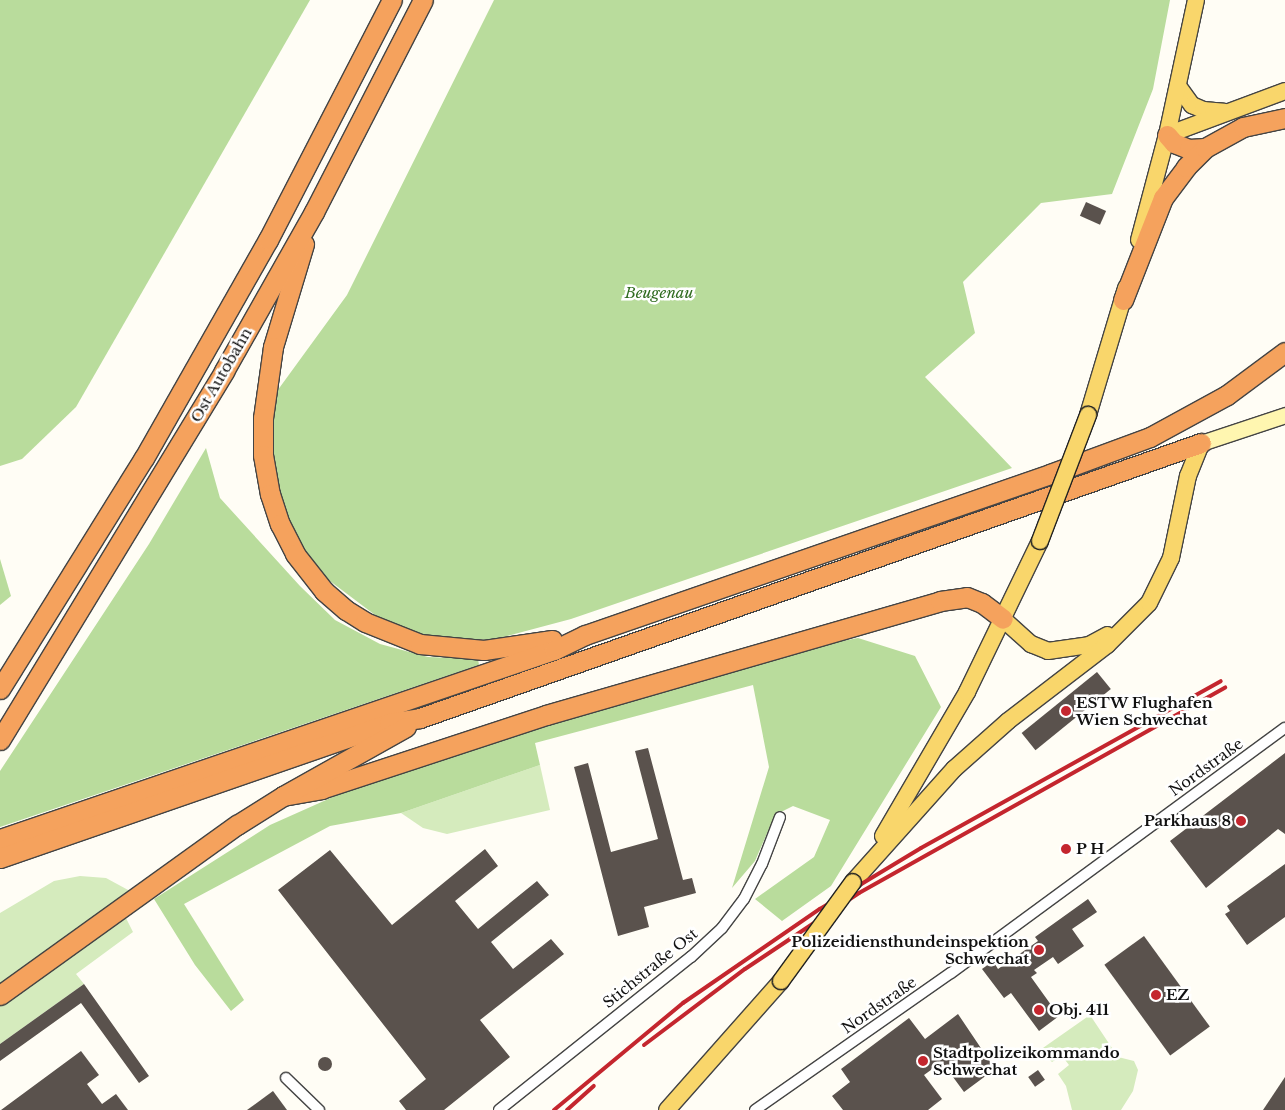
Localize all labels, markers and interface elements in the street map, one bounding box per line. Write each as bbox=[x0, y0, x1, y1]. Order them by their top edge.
park label: Beugenau bbox=[625, 284, 693, 302]
street label: Ost Autobahn bbox=[187, 324, 255, 426]
place label: ESTW Flughafen Wien Schwechat bbox=[1076, 693, 1213, 728]
marker: ESTW Flughafen Wien Schwechat bbox=[1060, 705, 1072, 717]
street label: Nordstraße bbox=[1166, 734, 1246, 800]
place label: Parkhaus 8 bbox=[1144, 812, 1231, 830]
marker: Parkhaus 8 bbox=[1235, 815, 1247, 827]
place label: P H bbox=[1076, 840, 1105, 858]
marker: P H bbox=[1060, 843, 1072, 855]
street label: Stichstraße Ost bbox=[599, 924, 701, 1012]
place label: Polizeidiensthundeinspektion Schwechat bbox=[791, 932, 1029, 967]
marker: Polizeidiensthundeinspektion Schwechat bbox=[1033, 944, 1045, 956]
street label: Nordstraße bbox=[838, 973, 920, 1037]
place label: EZ bbox=[1166, 986, 1189, 1004]
marker: EZ bbox=[1150, 989, 1162, 1001]
place label: Obj. 411 bbox=[1049, 1001, 1109, 1019]
marker: Obj. 411 bbox=[1033, 1004, 1045, 1016]
place label: Stadtpolizeikommando Schwechat bbox=[933, 1043, 1120, 1078]
marker: Stadtpolizeikommando Schwechat bbox=[917, 1055, 929, 1067]

